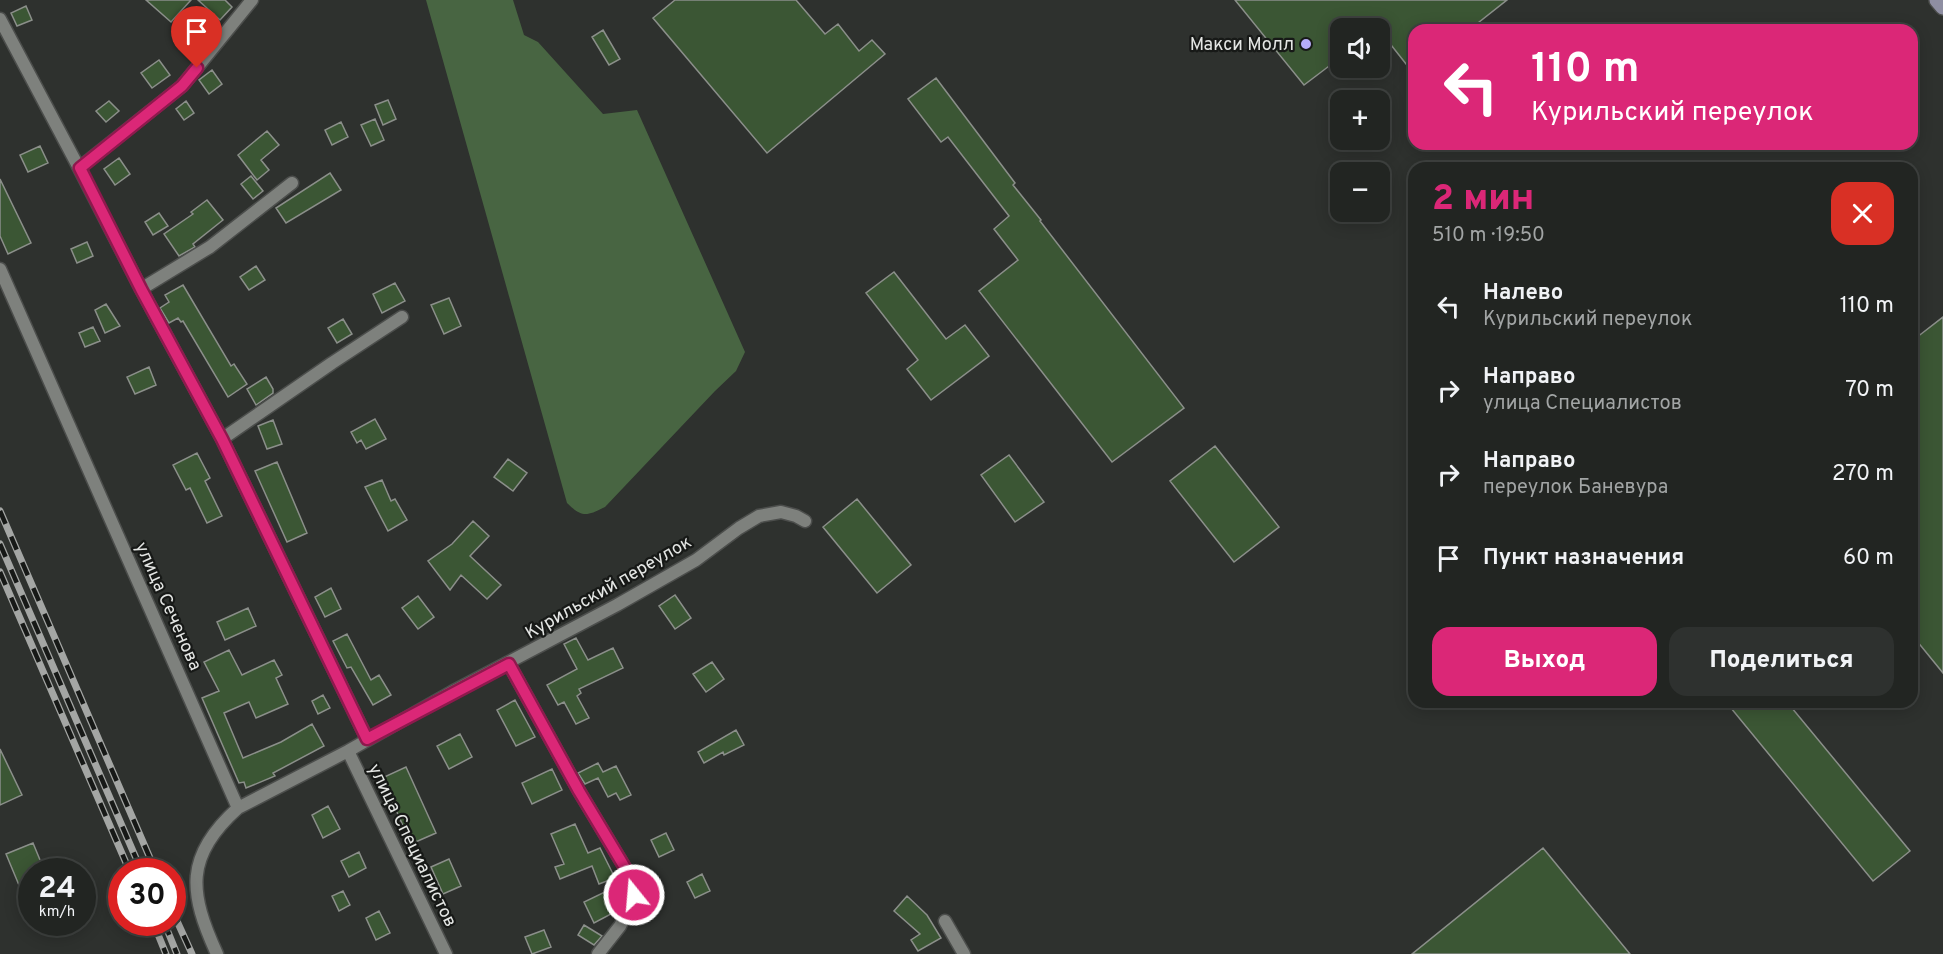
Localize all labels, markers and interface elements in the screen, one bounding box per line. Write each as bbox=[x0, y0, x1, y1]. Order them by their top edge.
pin bbox=[171, 6, 222, 68]
icon: arrive bbox=[180, 15, 213, 48]
map controls bbox=[1330, 18, 1390, 222]
button: sound bbox=[1330, 18, 1390, 78]
place label: Макси Молл bbox=[1190, 34, 1294, 57]
marker: Макси Молл bbox=[1299, 37, 1313, 51]
text: 110 m bbox=[1531, 44, 1640, 97]
icon: left bbox=[1432, 48, 1510, 126]
button: + bbox=[1330, 90, 1390, 150]
text: Курильский переулок bbox=[1531, 96, 1814, 130]
button: − bbox=[1330, 162, 1390, 222]
text: 2 мин bbox=[1432, 177, 1534, 223]
button: close bbox=[1831, 182, 1894, 245]
text: 510 m · 19:50 bbox=[1432, 223, 1545, 249]
text: Налево bbox=[1483, 280, 1563, 307]
icon: left bbox=[1432, 290, 1465, 323]
text: 110 m bbox=[1840, 293, 1894, 320]
text: Курильский переулок bbox=[1483, 307, 1692, 333]
text: Направо bbox=[1483, 364, 1575, 391]
icon: right bbox=[1432, 374, 1465, 407]
text: 70 m bbox=[1845, 377, 1894, 404]
text: улица Специалистов bbox=[1483, 391, 1682, 417]
text: Направо bbox=[1483, 448, 1575, 475]
icon: right bbox=[1432, 458, 1465, 491]
text: 270 m bbox=[1832, 461, 1894, 488]
text: переулок Баневура bbox=[1483, 475, 1668, 501]
street label: Курильский переулок bbox=[521, 531, 696, 645]
street label: улица Сеченова bbox=[129, 539, 206, 675]
icon: arrive bbox=[1432, 542, 1465, 575]
text: Пункт назначения bbox=[1483, 545, 1684, 572]
text: 60 m bbox=[1843, 545, 1894, 572]
button: Выход bbox=[1432, 627, 1657, 696]
button: Поделиться bbox=[1669, 627, 1894, 696]
street label: улица Специалистов bbox=[362, 760, 461, 931]
speed limit sign: 30 bbox=[108, 858, 186, 936]
position arrow bbox=[602, 863, 666, 927]
text: 24 bbox=[38, 871, 76, 908]
text: km/h bbox=[39, 903, 75, 922]

